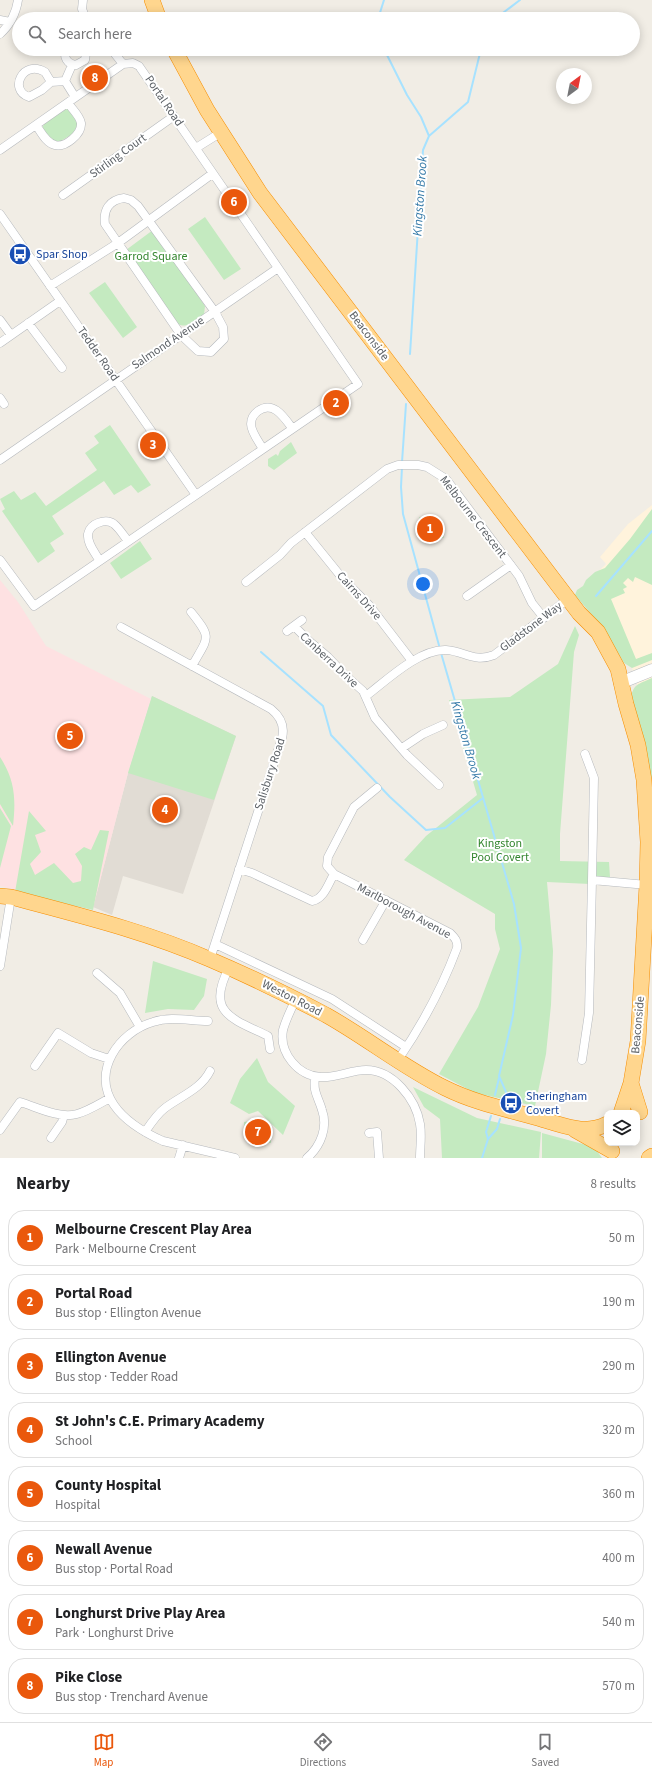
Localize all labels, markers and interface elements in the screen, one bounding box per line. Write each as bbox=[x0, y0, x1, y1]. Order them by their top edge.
search box bbox=[12, 12, 640, 56]
icon: search bbox=[26, 23, 48, 45]
text: Search here bbox=[58, 24, 132, 45]
pin: 8 bbox=[82, 63, 108, 93]
north arrow bbox=[556, 68, 592, 104]
street label: Portal Road bbox=[141, 72, 187, 130]
street label: Stirling Court bbox=[86, 130, 150, 182]
water label: Kingston Brook bbox=[408, 154, 432, 237]
pin: 6 bbox=[221, 187, 247, 217]
bus stop icon: Spar Shop bbox=[7, 241, 33, 267]
place label: Spar Shop bbox=[36, 246, 88, 263]
park label: Garrod Square bbox=[115, 248, 187, 265]
street label: Beaconside bbox=[345, 308, 393, 364]
street label: Salmond Avenue bbox=[128, 312, 208, 374]
street label: Tedder Road bbox=[73, 323, 123, 385]
pin: 2 bbox=[323, 388, 349, 418]
pin: 3 bbox=[140, 430, 166, 460]
street label: Melbourne Crescent bbox=[435, 472, 511, 562]
pin: 1 bbox=[417, 514, 443, 544]
street label: Cairns Drive bbox=[333, 568, 385, 624]
your location bbox=[413, 574, 433, 594]
street label: Gladstone Way bbox=[496, 598, 566, 656]
street label: Canberra Drive bbox=[296, 628, 362, 692]
water label: Kingston Brook bbox=[446, 699, 486, 782]
pin: 5 bbox=[57, 721, 83, 751]
street label: Salisbury Road bbox=[250, 736, 290, 812]
pin: 4 bbox=[152, 795, 178, 825]
park label: Kingston Pool Covert bbox=[471, 835, 529, 866]
street label: Marlborough Avenue bbox=[354, 879, 454, 943]
street label: Weston Road bbox=[259, 976, 325, 1020]
street label: Beaconside bbox=[627, 995, 649, 1055]
place label: Sheringham Covert bbox=[526, 1088, 587, 1119]
bus stop icon: Sheringham Covert bbox=[498, 1090, 524, 1116]
map controls bbox=[604, 1110, 640, 1146]
button: layers bbox=[604, 1110, 640, 1146]
pin: 7 bbox=[245, 1117, 271, 1147]
text: Nearby bbox=[16, 1172, 70, 1196]
text: 8 results bbox=[591, 1175, 636, 1193]
text: Melbourne Crescent Play Area bbox=[55, 1219, 252, 1240]
text: 1 bbox=[27, 1229, 33, 1247]
text: 50 m bbox=[609, 1229, 635, 1247]
text: Park · Melbourne Crescent bbox=[55, 1240, 196, 1258]
text: Portal Road bbox=[55, 1283, 132, 1304]
text: 2 bbox=[27, 1293, 33, 1311]
text: 190 m bbox=[602, 1293, 635, 1311]
text: Bus stop · Ellington Avenue bbox=[55, 1304, 201, 1322]
text: Ellington Avenue bbox=[55, 1347, 167, 1368]
text: 3 bbox=[27, 1357, 33, 1375]
text: 290 m bbox=[602, 1357, 635, 1375]
text: Bus stop · Tedder Road bbox=[55, 1368, 178, 1386]
text: St John's C.E. Primary Academy bbox=[55, 1411, 265, 1432]
text: 4 bbox=[27, 1421, 33, 1439]
text: 320 m bbox=[602, 1421, 635, 1439]
text: School bbox=[55, 1432, 92, 1450]
text: County Hospital bbox=[55, 1475, 161, 1496]
text: 5 bbox=[27, 1485, 33, 1503]
text: 360 m bbox=[602, 1485, 635, 1503]
text: Hospital bbox=[55, 1496, 100, 1514]
text: Newall Avenue bbox=[55, 1539, 152, 1560]
text: 6 bbox=[27, 1549, 33, 1567]
text: 400 m bbox=[602, 1549, 635, 1567]
text: Bus stop · Portal Road bbox=[55, 1560, 173, 1578]
text: Longhurst Drive Play Area bbox=[55, 1603, 226, 1624]
text: 7 bbox=[27, 1613, 33, 1631]
text: 540 m bbox=[602, 1613, 635, 1631]
text: Park · Longhurst Drive bbox=[55, 1624, 174, 1642]
text: Pike Close bbox=[55, 1667, 122, 1688]
text: 8 bbox=[27, 1677, 33, 1695]
text: 570 m bbox=[602, 1677, 635, 1695]
text: Bus stop · Trenchard Avenue bbox=[55, 1688, 208, 1706]
tab: Map bbox=[93, 1731, 115, 1770]
tab: Directions bbox=[300, 1731, 346, 1770]
tab: Saved bbox=[531, 1731, 559, 1770]

